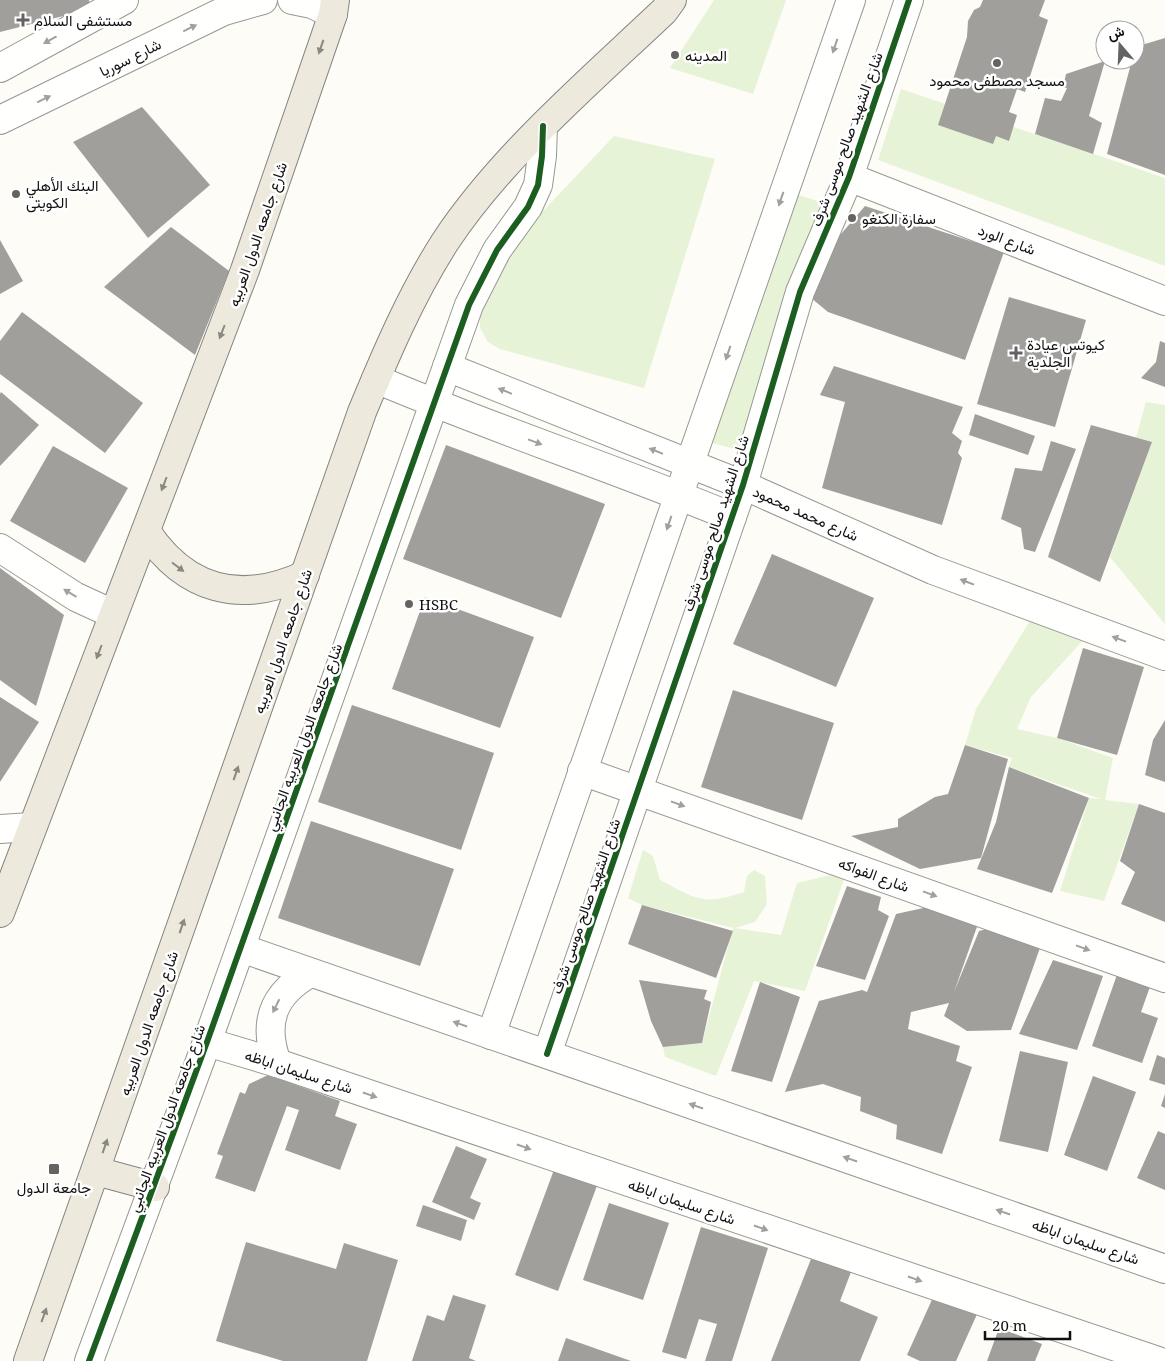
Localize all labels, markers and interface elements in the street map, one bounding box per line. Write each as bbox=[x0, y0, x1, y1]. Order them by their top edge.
place label: مستشفى السلام bbox=[34, 10, 132, 31]
marker: مستشفى السلام bbox=[16, 13, 30, 27]
north arrow bbox=[1095, 20, 1145, 70]
text: ش bbox=[1105, 20, 1127, 44]
one-way arrow bbox=[183, 24, 197, 32]
street label: شارع سوريا bbox=[96, 33, 165, 82]
one-way arrow bbox=[43, 36, 58, 44]
one-way arrow bbox=[317, 39, 325, 54]
one-way arrow bbox=[831, 39, 839, 54]
place label: المدينه bbox=[685, 45, 727, 65]
marker: المدينه bbox=[669, 49, 681, 61]
street label: شارع الشهيد صالح موسى شرف bbox=[805, 49, 889, 230]
marker: مسجد مصطفى محمود bbox=[991, 57, 1003, 69]
place label: مسجد مصطفى محمود bbox=[929, 70, 1065, 91]
one-way arrow bbox=[37, 95, 51, 103]
street label: شارع جامعه الدول العربيه bbox=[223, 159, 293, 310]
place label: البنك الأهلي الكويتى bbox=[26, 175, 99, 213]
marker: البنك الأهلي الكويتى bbox=[10, 188, 22, 200]
one-way arrow bbox=[777, 192, 784, 207]
place label: سفارة الكنغو bbox=[862, 208, 936, 228]
marker: سفارة الكنغو bbox=[846, 212, 858, 224]
street label: شارع الورد bbox=[975, 219, 1039, 261]
one-way arrow bbox=[217, 325, 225, 339]
place label: كيوتس عيادة الجلدية bbox=[1027, 334, 1105, 371]
one-way arrow bbox=[724, 346, 732, 361]
marker: كيوتس عيادة الجلدية bbox=[1009, 346, 1023, 360]
one-way arrow bbox=[498, 386, 512, 394]
street label: شارع الشهيد صالح موسى شرف bbox=[677, 432, 755, 614]
one-way arrow bbox=[528, 438, 543, 446]
one-way arrow bbox=[649, 447, 663, 455]
one-way arrow bbox=[160, 477, 168, 492]
street label: شارع محمد محمود bbox=[749, 481, 862, 547]
one-way arrow bbox=[665, 516, 673, 531]
one-way arrow bbox=[171, 562, 185, 572]
street label: شارع جامعه الدول العربيه bbox=[248, 566, 318, 717]
one-way arrow bbox=[959, 578, 974, 586]
one-way arrow bbox=[63, 588, 76, 598]
place label: HSBC bbox=[419, 594, 458, 614]
marker: HSBC bbox=[403, 598, 415, 610]
one-way arrow bbox=[1112, 635, 1127, 642]
street label: شارع جامعه الدول العربيه الجانبي bbox=[260, 640, 350, 835]
one-way arrow bbox=[95, 645, 103, 660]
one-way arrow bbox=[232, 765, 240, 780]
one-way arrow bbox=[671, 800, 686, 808]
street label: شارع الشهيد صالح موسى شرف bbox=[546, 816, 626, 997]
street label: شارع الفواكه bbox=[835, 852, 912, 898]
one-way arrow bbox=[923, 890, 938, 898]
one-way arrow bbox=[178, 918, 186, 933]
one-way arrow bbox=[1076, 944, 1091, 952]
street label: شارع جامعه الدول العربيه bbox=[114, 948, 184, 1099]
one-way arrow bbox=[272, 999, 280, 1013]
one-way arrow bbox=[452, 1020, 467, 1028]
street label: شارع جامعه الدول العربيه الجانبي bbox=[123, 1021, 213, 1216]
street label: شارع سليمان اباظه bbox=[242, 1044, 356, 1100]
one-way arrow bbox=[363, 1092, 378, 1099]
one-way arrow bbox=[688, 1102, 703, 1110]
one-way arrow bbox=[102, 1138, 109, 1153]
one-way arrow bbox=[517, 1144, 532, 1152]
one-way arrow bbox=[842, 1155, 857, 1162]
marker: جامعة الدول bbox=[47, 1162, 61, 1176]
street label: شارع سليمان اباظه bbox=[625, 1173, 738, 1231]
place label: جامعة الدول bbox=[17, 1177, 91, 1197]
one-way arrow bbox=[996, 1208, 1011, 1215]
street label: شارع سليمان اباظه bbox=[1029, 1213, 1142, 1271]
one-way arrow bbox=[753, 1225, 768, 1232]
one-way arrow bbox=[907, 1276, 922, 1284]
one-way arrow bbox=[41, 1307, 49, 1322]
scale bar bbox=[985, 1308, 1070, 1340]
text: 20 m bbox=[992, 1315, 1027, 1335]

